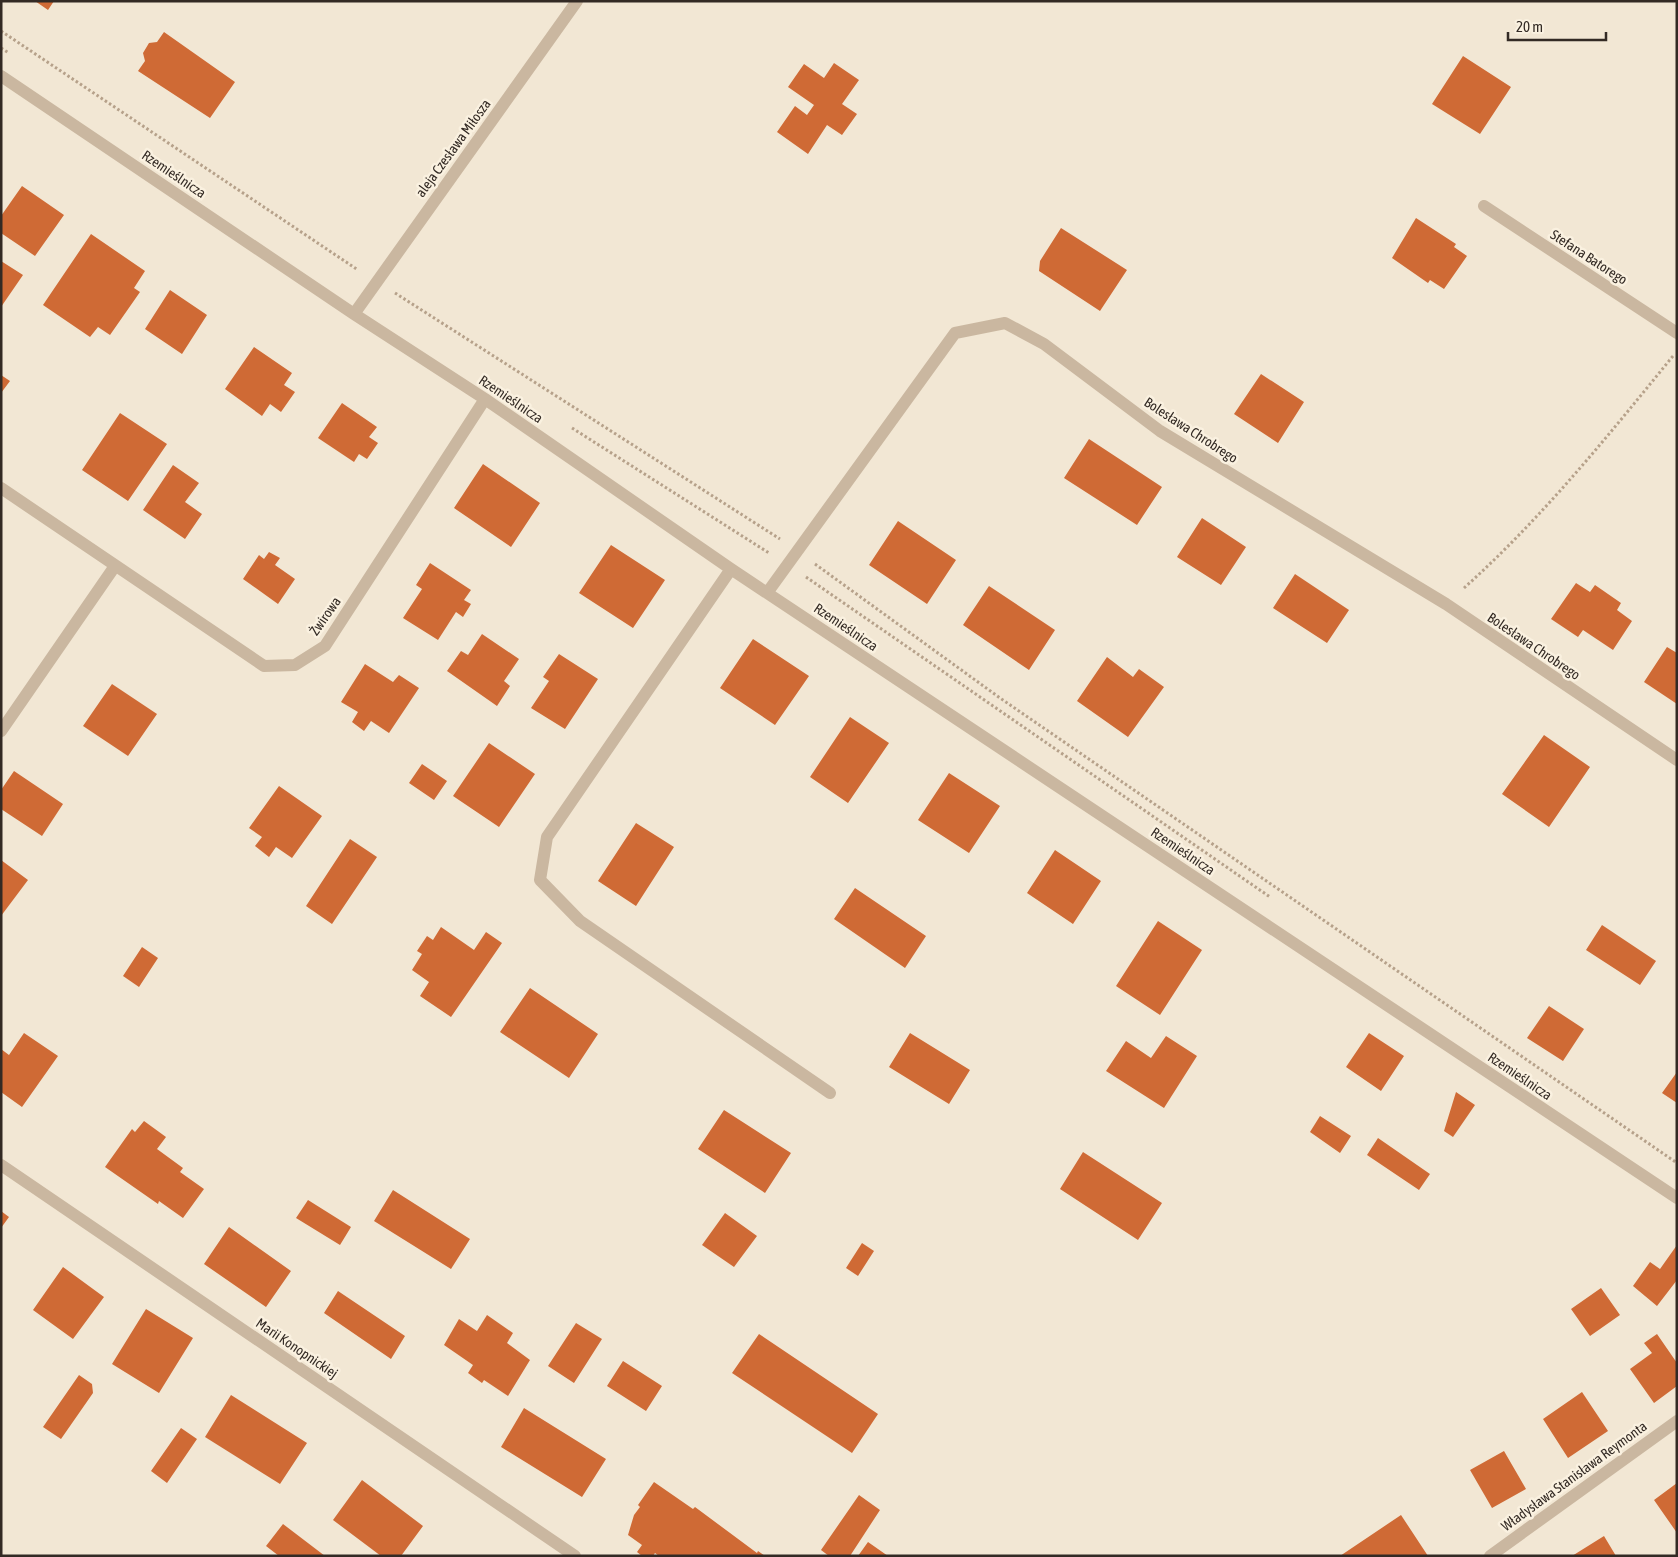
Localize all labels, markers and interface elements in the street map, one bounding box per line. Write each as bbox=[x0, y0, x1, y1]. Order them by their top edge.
scale bar bbox=[1508, 10, 1606, 42]
text: 20 m bbox=[1516, 18, 1543, 35]
street label: aleja Czesława Miłosza bbox=[412, 96, 494, 200]
street label: Rzemieślnicza bbox=[139, 147, 209, 201]
street label: Stefana Batorego bbox=[1548, 226, 1630, 288]
street label: Rzemieślnicza bbox=[476, 372, 546, 426]
street label: Bolesława Chrobrego bbox=[1141, 394, 1241, 466]
street label: Żwirowa bbox=[306, 594, 344, 638]
street label: Rzemieślnicza bbox=[811, 600, 881, 654]
street label: Bolesława Chrobrego bbox=[1485, 609, 1583, 683]
street label: Rzemieślnicza bbox=[1148, 824, 1218, 878]
street label: Rzemieślnicza bbox=[1485, 1049, 1555, 1103]
street label: Marii Konopnickiej bbox=[253, 1315, 341, 1381]
street label: Władysława Stanisława Reymonta bbox=[1498, 1418, 1650, 1534]

